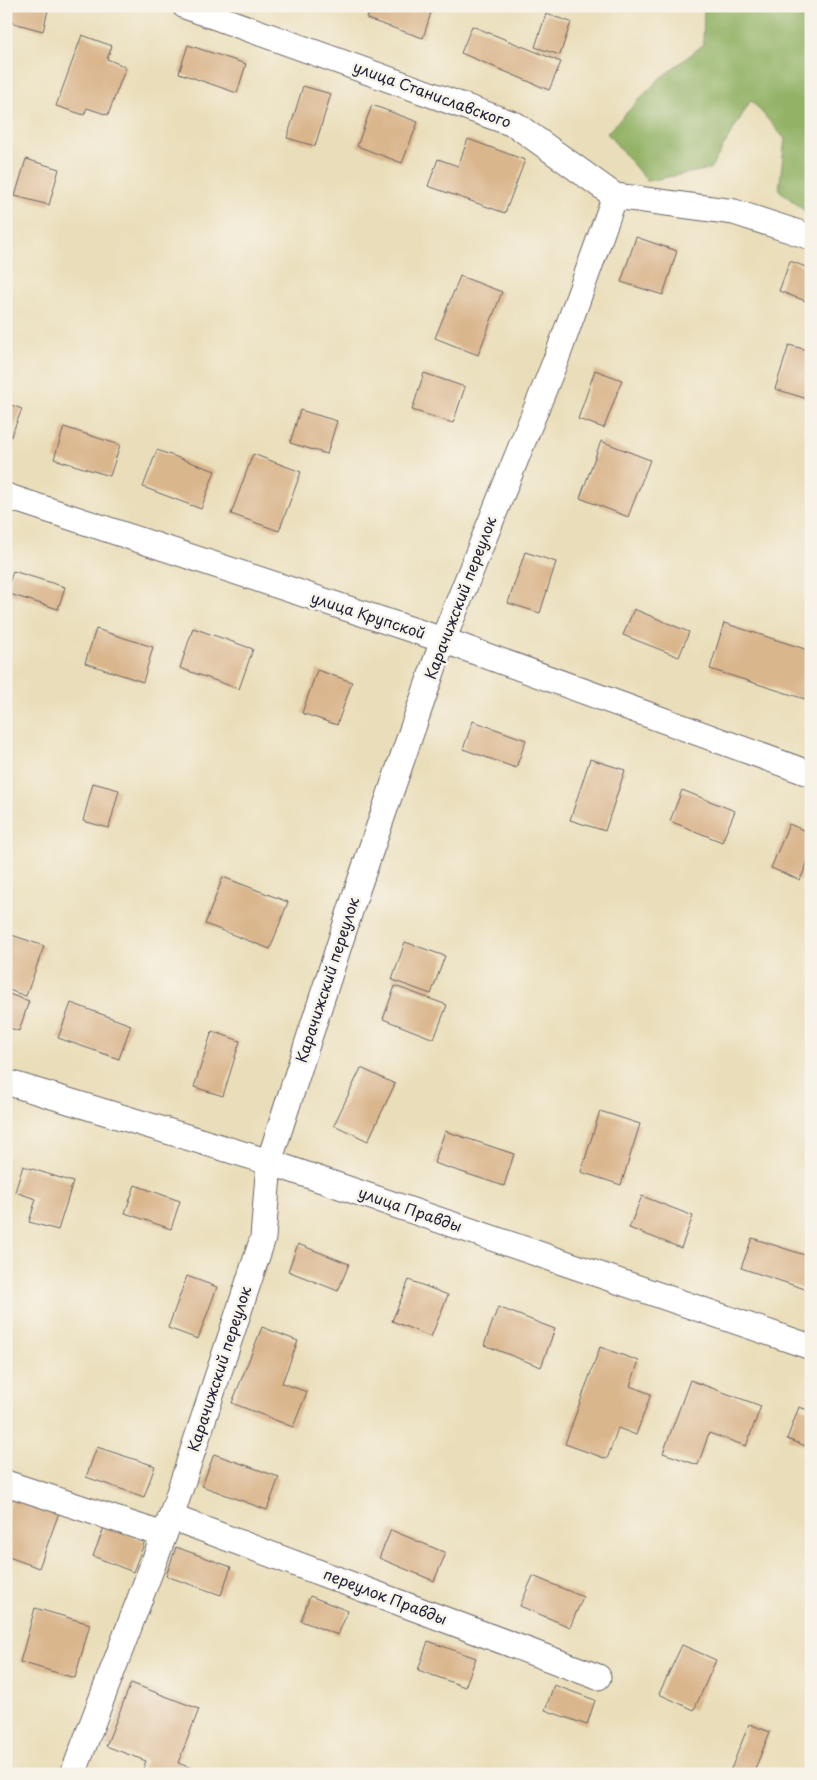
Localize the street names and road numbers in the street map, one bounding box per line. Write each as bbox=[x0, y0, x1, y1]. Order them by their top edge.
street label: улица Станиславского bbox=[350, 54, 515, 133]
street label: Карачижский переулок bbox=[418, 513, 501, 682]
street label: улица Крупской bbox=[308, 585, 429, 644]
street label: Карачижский переулок bbox=[289, 894, 364, 1065]
street label: улица Правды bbox=[356, 1180, 465, 1237]
street label: Карачижский переулок bbox=[181, 1283, 256, 1454]
street label: переулок Правды bbox=[320, 1561, 451, 1630]

